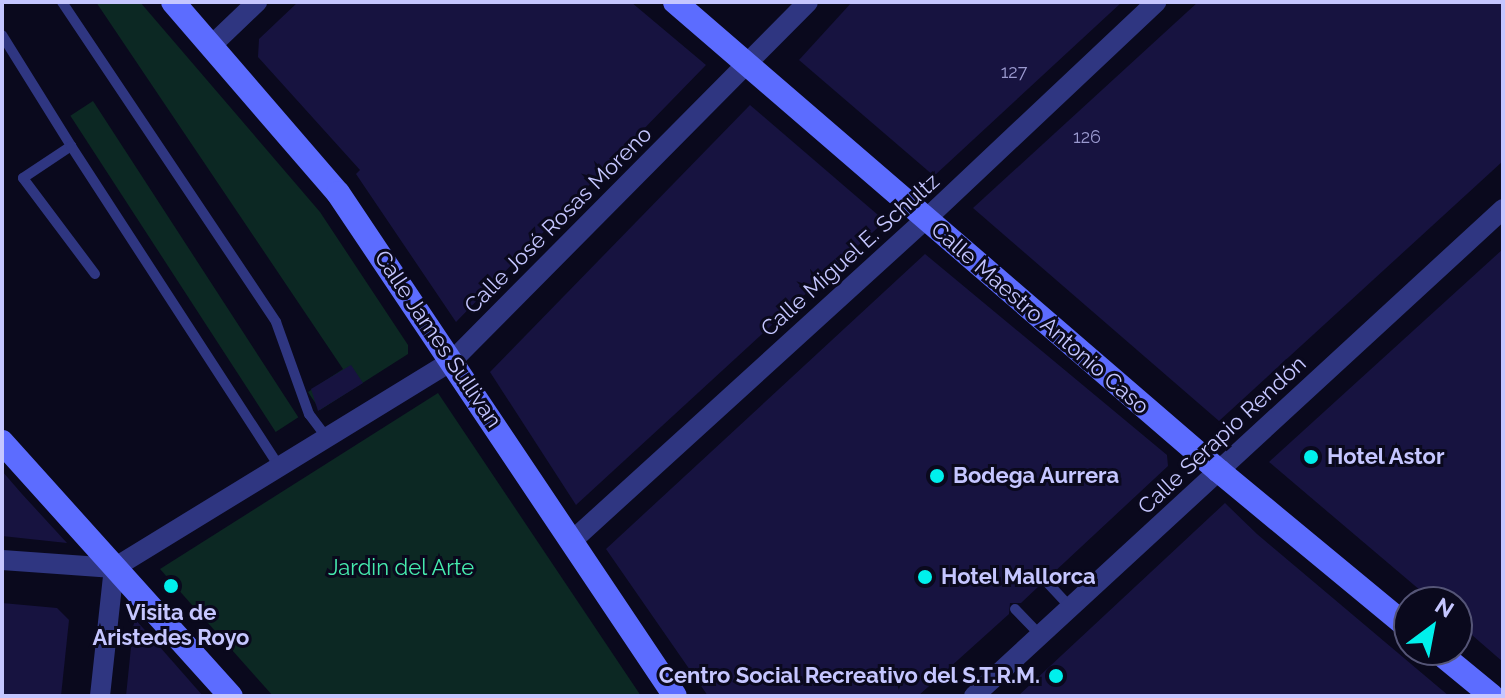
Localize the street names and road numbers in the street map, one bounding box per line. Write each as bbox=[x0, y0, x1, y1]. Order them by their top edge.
street label: Calle José Rosas Moreno bbox=[459, 121, 657, 319]
street label: Calle Miguel E. Schultz bbox=[755, 168, 945, 342]
street label: Calle Maestro Antonio Caso bbox=[925, 216, 1155, 420]
street label: Calle James Sullivan bbox=[369, 245, 507, 433]
street label: Calle Serapio Rendón bbox=[1133, 350, 1311, 520]

